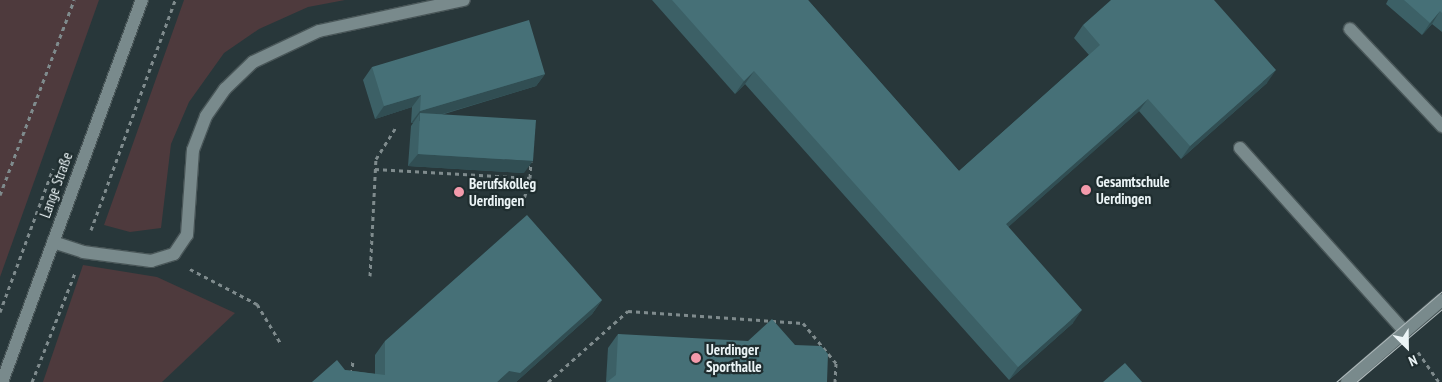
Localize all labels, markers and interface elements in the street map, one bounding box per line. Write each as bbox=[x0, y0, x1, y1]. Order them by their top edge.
street label: Lange Straße bbox=[36, 150, 76, 220]
place label: Gesamtschule Uerdingen bbox=[1096, 172, 1170, 207]
place label: Berufskolleg Uerdingen bbox=[469, 174, 536, 209]
marker: Gesamtschule Uerdingen bbox=[1080, 184, 1092, 196]
marker: Berufskolleg Uerdingen bbox=[453, 186, 465, 198]
north arrow bbox=[1382, 322, 1432, 372]
place label: Uerdinger Sporthalle bbox=[706, 340, 762, 375]
text: N bbox=[1406, 351, 1420, 371]
marker: Uerdinger Sporthalle bbox=[690, 352, 702, 364]

